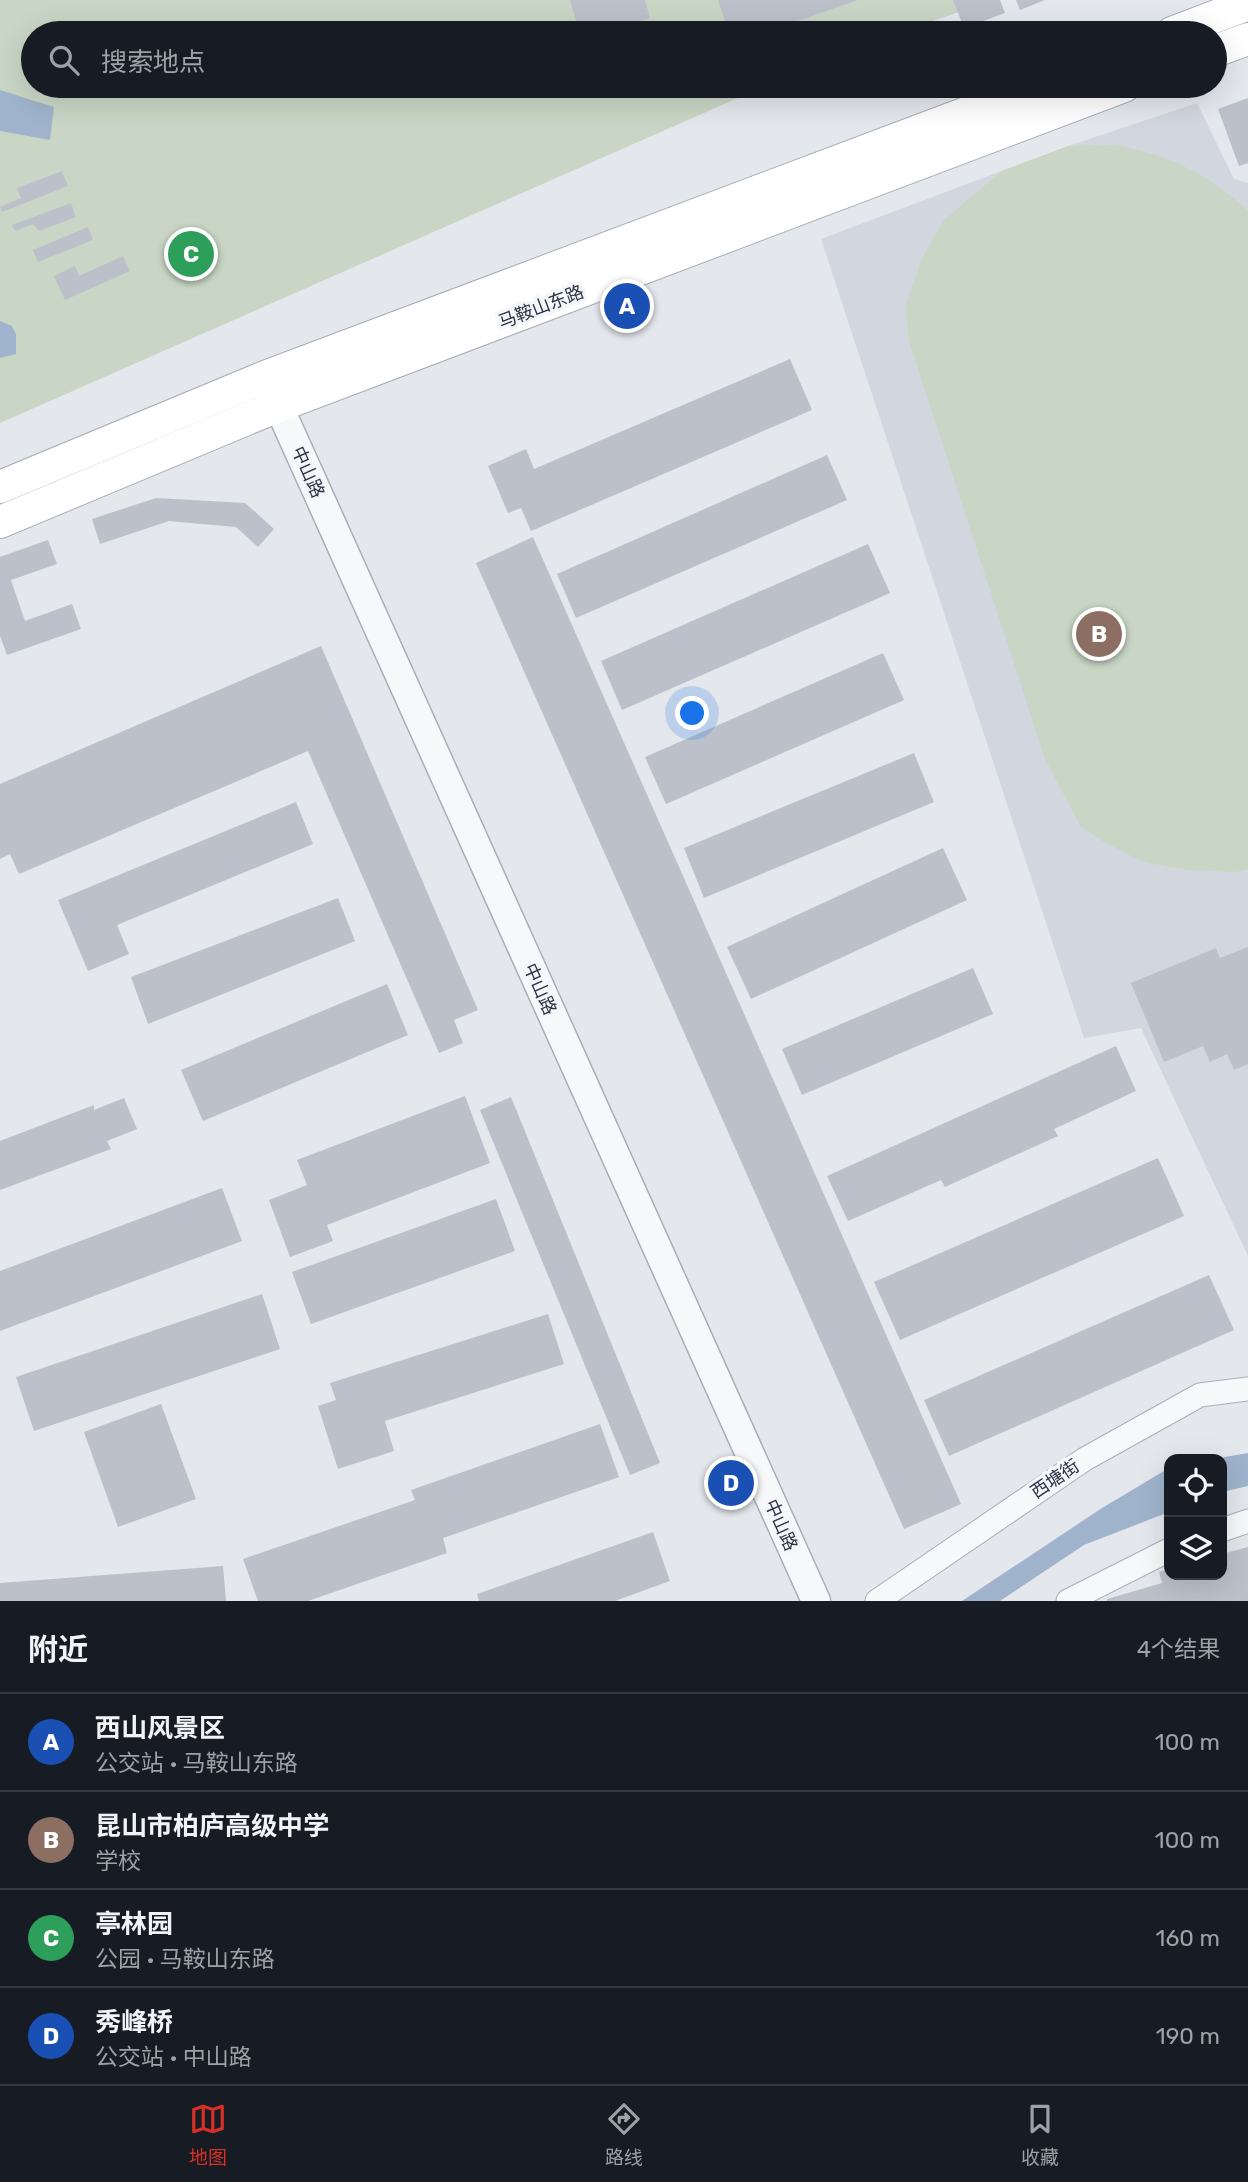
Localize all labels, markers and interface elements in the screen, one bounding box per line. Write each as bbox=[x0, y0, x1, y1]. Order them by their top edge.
search box bbox=[21, 21, 1227, 98]
icon: search bbox=[45, 41, 83, 79]
text: 搜索地点 bbox=[101, 47, 205, 78]
pin: C bbox=[168, 228, 214, 280]
pin: A bbox=[604, 280, 650, 332]
street label: 马鞍山东路 bbox=[495, 281, 587, 333]
street label: 中山路 bbox=[287, 443, 329, 501]
pin: B bbox=[1076, 608, 1122, 660]
your location bbox=[675, 696, 709, 730]
street label: 中山路 bbox=[519, 960, 561, 1018]
map controls bbox=[1164, 1454, 1227, 1580]
button: locate bbox=[1164, 1454, 1227, 1517]
street label: 西塘街 bbox=[1026, 1455, 1084, 1503]
pin: D bbox=[708, 1457, 754, 1509]
street label: 中山路 bbox=[760, 1496, 802, 1554]
button: layers bbox=[1164, 1517, 1227, 1580]
text: 附近 bbox=[28, 1632, 88, 1668]
text: 4个结果 bbox=[1137, 1635, 1220, 1663]
text: 西山风景区 bbox=[95, 1713, 225, 1744]
text: A bbox=[43, 1728, 59, 1756]
text: 100 m bbox=[1155, 1728, 1220, 1756]
text: 公交站 · 马鞍山东路 bbox=[95, 1749, 298, 1777]
text: 昆山市柏庐高级中学 bbox=[95, 1811, 329, 1842]
text: B bbox=[43, 1826, 59, 1854]
text: 100 m bbox=[1155, 1826, 1220, 1854]
text: 学校 bbox=[95, 1847, 141, 1875]
text: 亭林园 bbox=[95, 1909, 173, 1940]
text: C bbox=[43, 1924, 59, 1952]
text: 160 m bbox=[1156, 1924, 1220, 1952]
text: 公园 · 马鞍山东路 bbox=[95, 1945, 275, 1973]
text: 秀峰桥 bbox=[95, 2007, 173, 2038]
text: D bbox=[43, 2022, 59, 2050]
text: 190 m bbox=[1156, 2022, 1220, 2050]
text: 公交站 · 中山路 bbox=[95, 2043, 252, 2071]
tab: 地图 bbox=[189, 2100, 227, 2169]
tab: 路线 bbox=[605, 2100, 643, 2169]
tab: 收藏 bbox=[1021, 2100, 1059, 2169]

